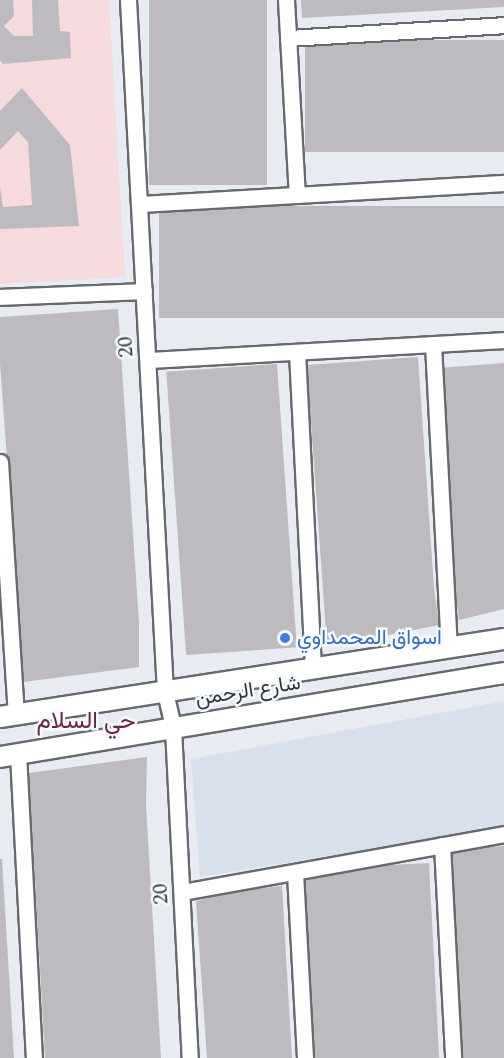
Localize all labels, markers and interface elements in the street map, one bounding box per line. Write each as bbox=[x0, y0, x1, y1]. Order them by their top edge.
street label: 20 bbox=[113, 336, 139, 358]
place label: اسواق المحمداوي bbox=[297, 625, 442, 651]
marker: اسواق المحمداوي bbox=[278, 631, 292, 645]
street label: شارع الرحمن bbox=[194, 670, 302, 712]
district label: حي السلام bbox=[36, 708, 136, 736]
street label: 20 bbox=[148, 883, 174, 905]

